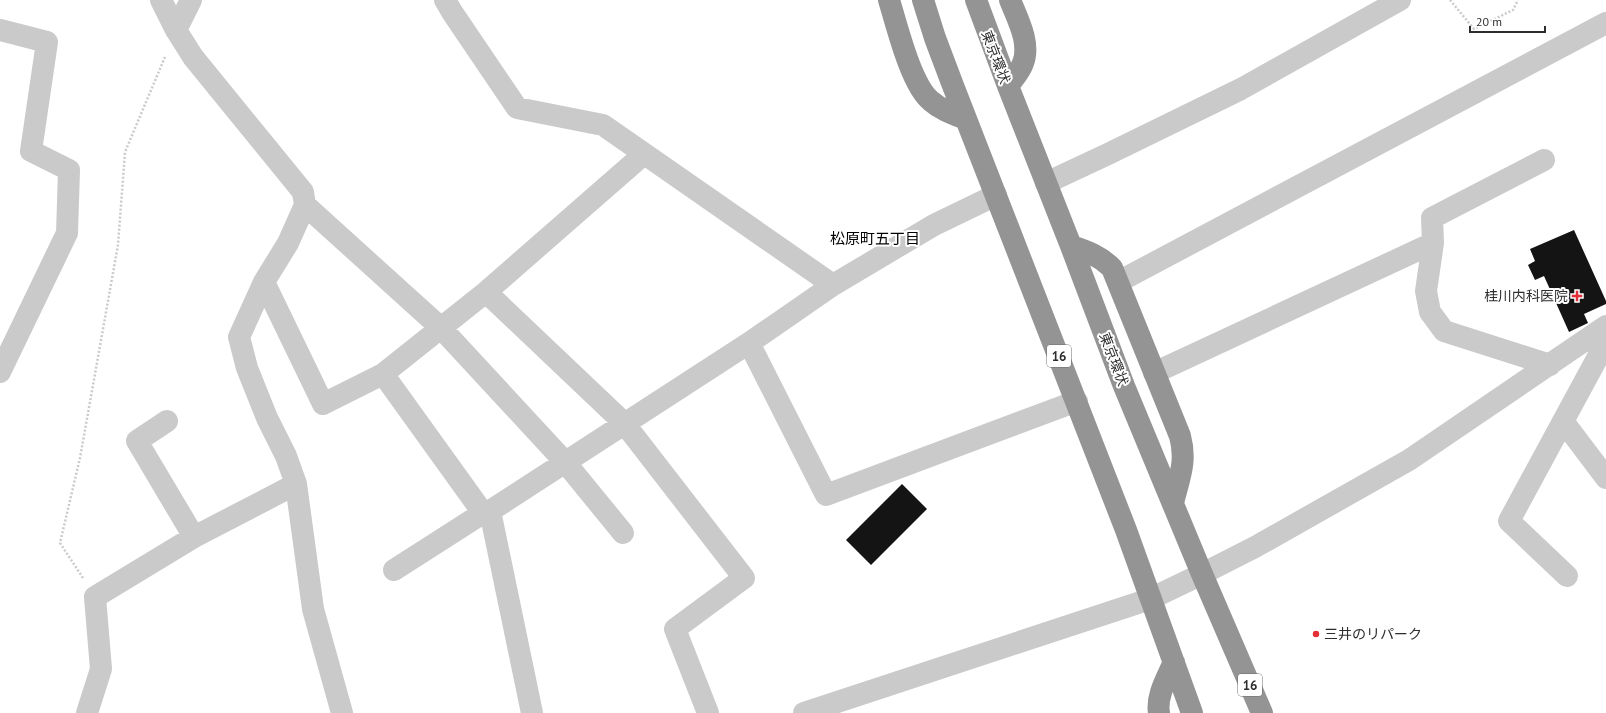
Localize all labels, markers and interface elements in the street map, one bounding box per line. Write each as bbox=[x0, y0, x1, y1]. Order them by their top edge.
scale bar bbox=[1470, 8, 1545, 34]
text: 20 m bbox=[1476, 14, 1502, 29]
street label: 東京環状 bbox=[978, 28, 1014, 86]
district label: 松原町五丁目 bbox=[830, 229, 920, 248]
place label: 桂川内科医院 bbox=[1484, 287, 1568, 305]
marker: 桂川内科医院 bbox=[1571, 290, 1583, 302]
street label: 東京環状 bbox=[1096, 330, 1132, 388]
road number: 16 bbox=[1047, 345, 1071, 367]
place label: 三井のリパーク bbox=[1324, 625, 1422, 643]
marker: 三井のリパーク bbox=[1311, 629, 1321, 639]
road number: 16 bbox=[1238, 674, 1262, 696]

